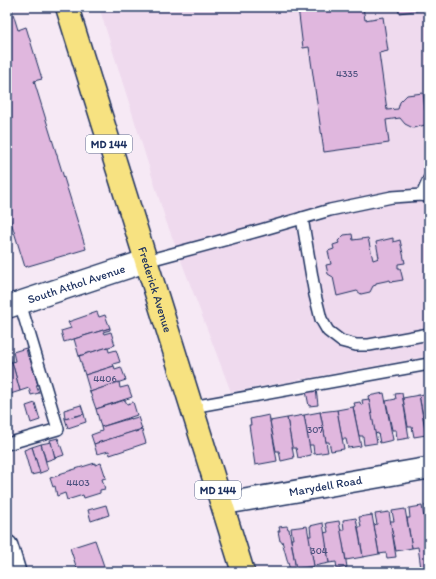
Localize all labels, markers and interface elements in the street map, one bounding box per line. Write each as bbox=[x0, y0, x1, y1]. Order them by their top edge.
house number: 4335 bbox=[336, 67, 358, 80]
road number: MD 144 bbox=[86, 135, 132, 153]
street label: Frederick Avenue bbox=[135, 245, 175, 334]
street label: South Athol Avenue bbox=[26, 261, 127, 307]
house number: 4406 bbox=[93, 372, 117, 385]
house number: 307 bbox=[307, 423, 323, 436]
street label: Marydell Road bbox=[288, 473, 364, 499]
house number: 4403 bbox=[66, 476, 90, 489]
road number: MD 144 bbox=[195, 481, 241, 499]
house number: 304 bbox=[310, 544, 328, 557]

